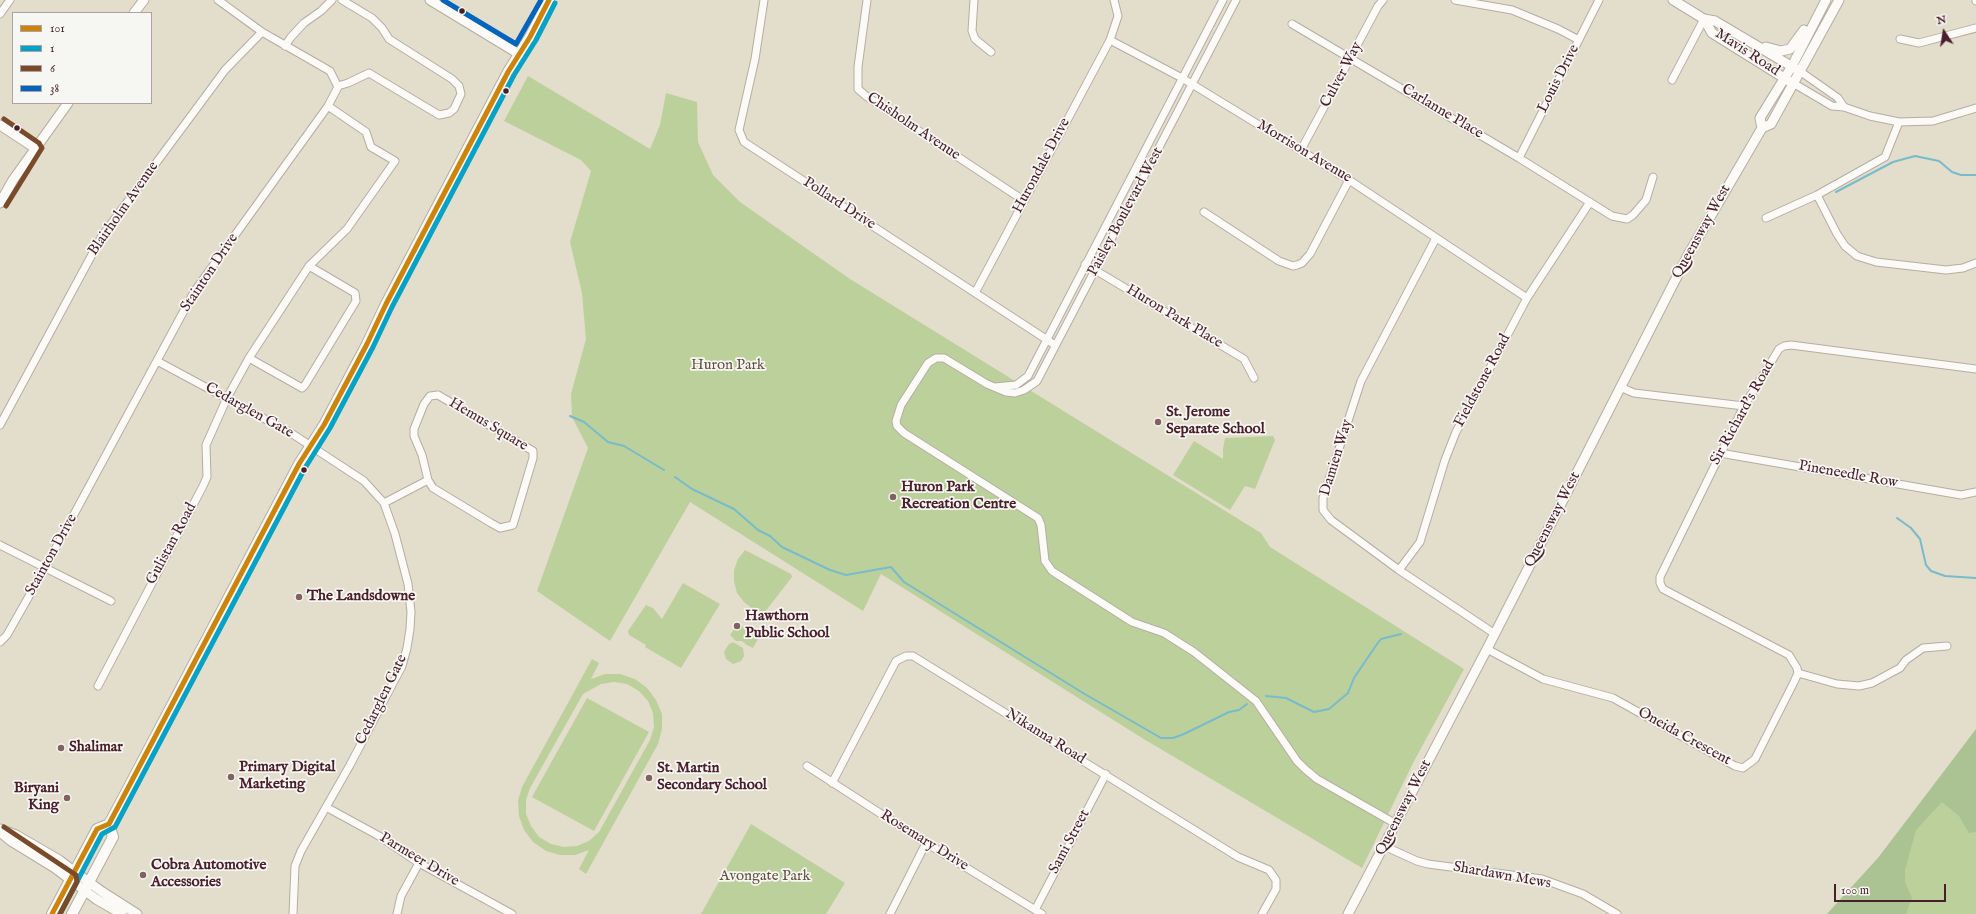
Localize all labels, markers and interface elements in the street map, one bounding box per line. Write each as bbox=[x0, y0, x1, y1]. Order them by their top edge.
unlabelled marker bbox=[457, 6, 467, 16]
legend bbox=[12, 12, 152, 104]
north arrow bbox=[1924, 12, 1964, 52]
text: N bbox=[1935, 12, 1948, 28]
text: 101 bbox=[50, 21, 65, 36]
street label: Mavis Road bbox=[1711, 25, 1783, 81]
street label: Culver Way bbox=[1317, 39, 1367, 111]
text: 1 bbox=[50, 41, 54, 56]
street label: Louis Drive bbox=[1534, 42, 1584, 116]
text: 6 bbox=[50, 61, 55, 76]
text: 38 bbox=[50, 81, 59, 96]
street label: Carlanne Place bbox=[1398, 81, 1486, 143]
unlabelled marker bbox=[501, 86, 511, 96]
street label: Chisholm Avenue bbox=[863, 89, 963, 165]
street label: Hurondale Drive bbox=[1009, 115, 1075, 217]
street label: Morrison Avenue bbox=[1253, 117, 1355, 187]
unlabelled marker bbox=[12, 123, 22, 133]
street label: Paisley Boulevard West bbox=[1084, 145, 1168, 279]
street label: Blairholm Avenue bbox=[85, 158, 163, 260]
street label: Pollard Drive bbox=[799, 174, 879, 234]
street label: Queensway West bbox=[1669, 182, 1735, 282]
street label: Stainton Drive bbox=[177, 230, 243, 316]
street label: Huron Park Place bbox=[1122, 281, 1226, 353]
street label: Fieldstone Road bbox=[1451, 331, 1515, 431]
park label: Huron Park bbox=[691, 357, 765, 375]
street label: Sir Richard's Road bbox=[1707, 358, 1779, 468]
street label: Cedarglen Gate bbox=[202, 379, 296, 443]
street label: Hemus Square bbox=[445, 394, 531, 456]
place label: St. Jerome Separate School bbox=[1166, 404, 1265, 439]
marker: St. Jerome Separate School bbox=[1153, 417, 1163, 427]
street label: Damien Way bbox=[1317, 417, 1357, 499]
street label: Pineneedle Row bbox=[1797, 457, 1899, 493]
unlabelled marker bbox=[299, 465, 309, 475]
street label: Queensway West bbox=[1521, 469, 1585, 571]
place label: Huron Park Recreation Centre bbox=[901, 479, 1016, 514]
marker: Huron Park Recreation Centre bbox=[888, 492, 898, 502]
street label: Gulistan Road bbox=[143, 500, 201, 588]
street label: Stainton Drive bbox=[22, 511, 82, 599]
place label: The Landsdowne bbox=[307, 588, 415, 606]
marker: The Landsdowne bbox=[294, 592, 304, 602]
place label: Hawthorn Public School bbox=[745, 608, 829, 643]
marker: Hawthorn Public School bbox=[732, 621, 742, 631]
street label: Cedarglen Gate bbox=[352, 652, 412, 748]
street label: Oneida Crescent bbox=[1634, 704, 1734, 770]
street label: Nikanna Road bbox=[1002, 705, 1088, 769]
place label: Shalimar bbox=[69, 739, 123, 757]
marker: Shalimar bbox=[56, 743, 66, 753]
street label: Queensway West bbox=[1372, 757, 1436, 859]
place label: Primary Digital Marketing bbox=[239, 759, 335, 794]
place label: St. Martin Secondary School bbox=[657, 760, 767, 795]
marker: Primary Digital Marketing bbox=[226, 772, 236, 782]
marker: St. Martin Secondary School bbox=[644, 773, 654, 783]
place label: Biryani King bbox=[14, 780, 59, 815]
marker: Biryani King bbox=[62, 793, 72, 803]
street label: Rosemary Drive bbox=[877, 807, 971, 875]
street label: Sami Street bbox=[1046, 807, 1094, 877]
street label: Parmeer Drive bbox=[376, 829, 462, 891]
place label: Cobra Automotive Accessories bbox=[151, 857, 266, 892]
street label: Shardawn Mews bbox=[1452, 859, 1552, 893]
park label: Avongate Park bbox=[720, 868, 810, 886]
marker: Cobra Automotive Accessories bbox=[138, 870, 148, 880]
scale bar bbox=[1836, 876, 1948, 902]
text: 100 m bbox=[1841, 883, 1869, 898]

